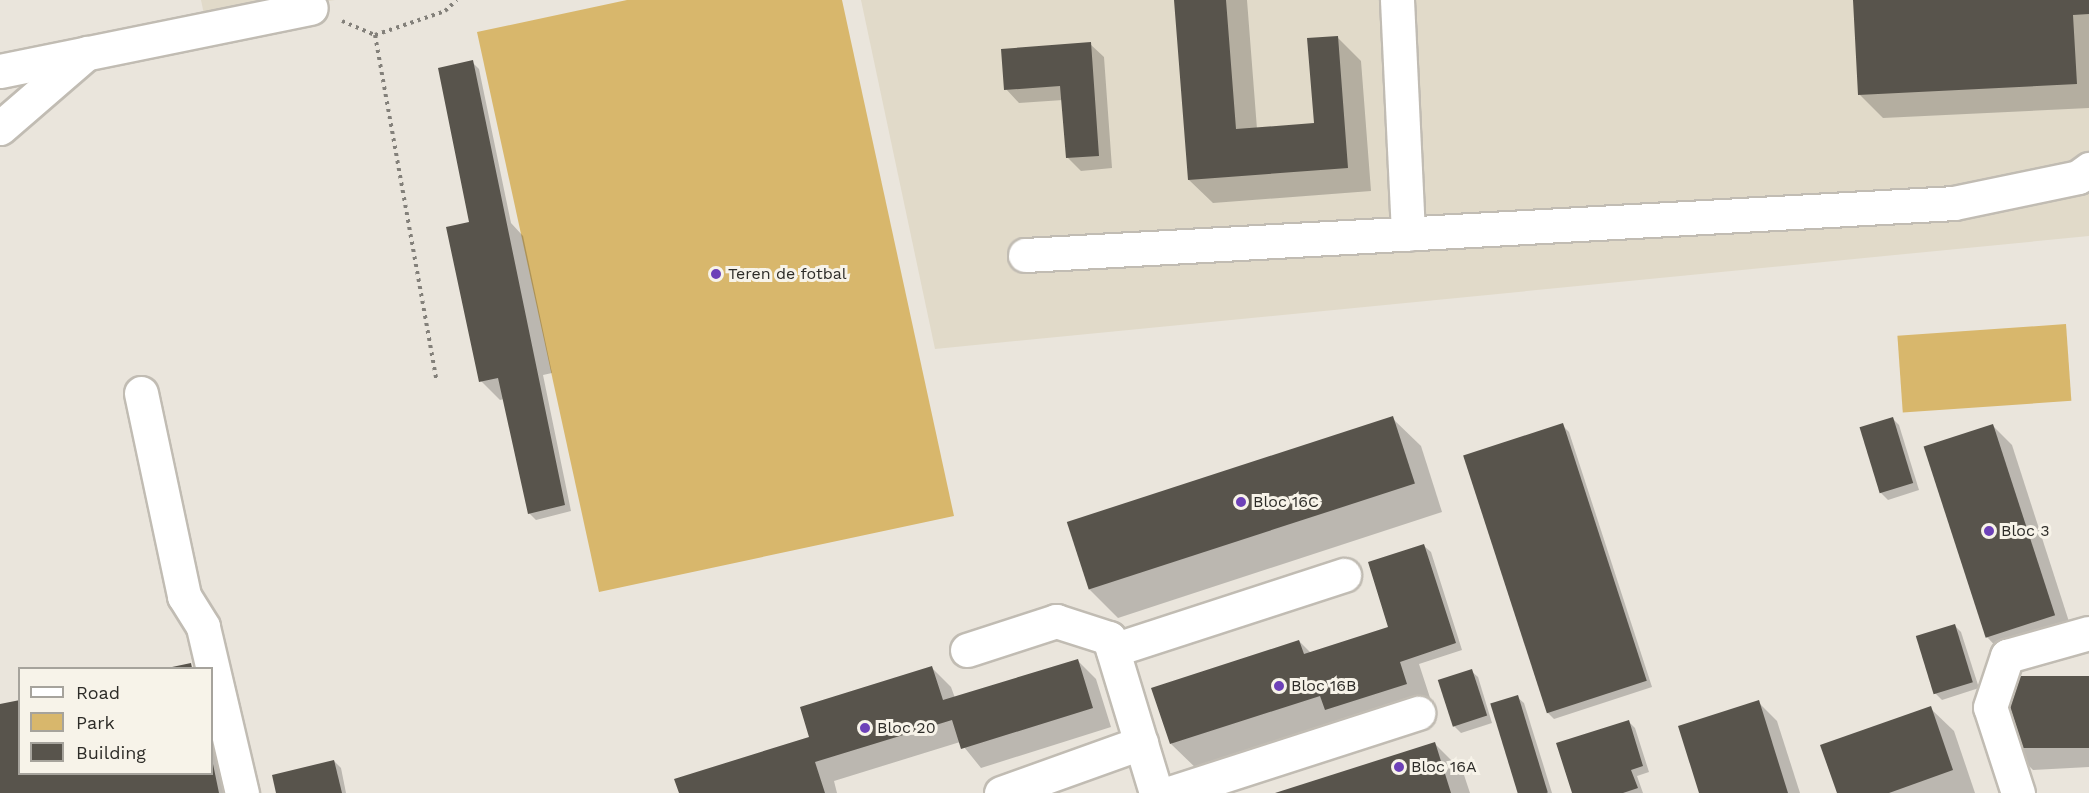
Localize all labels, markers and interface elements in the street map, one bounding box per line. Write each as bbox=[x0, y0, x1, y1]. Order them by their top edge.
place label: Teren de fotbal bbox=[728, 264, 847, 284]
marker: Teren de fotbal bbox=[709, 267, 723, 281]
place label: Bloc 16C bbox=[1253, 492, 1319, 512]
marker: Bloc 16C bbox=[1234, 495, 1248, 509]
place label: Bloc 3 bbox=[2001, 521, 2050, 541]
marker: Bloc 3 bbox=[1982, 524, 1996, 538]
legend bbox=[18, 667, 213, 775]
place label: Bloc 16B bbox=[1291, 676, 1357, 696]
marker: Bloc 16B bbox=[1272, 679, 1286, 693]
text: Road bbox=[76, 682, 120, 703]
text: Park bbox=[76, 712, 115, 733]
place label: Bloc 20 bbox=[877, 718, 936, 738]
marker: Bloc 20 bbox=[858, 721, 872, 735]
text: Building bbox=[76, 742, 146, 763]
place label: Bloc 16A bbox=[1411, 757, 1477, 777]
marker: Bloc 16A bbox=[1392, 760, 1406, 774]

